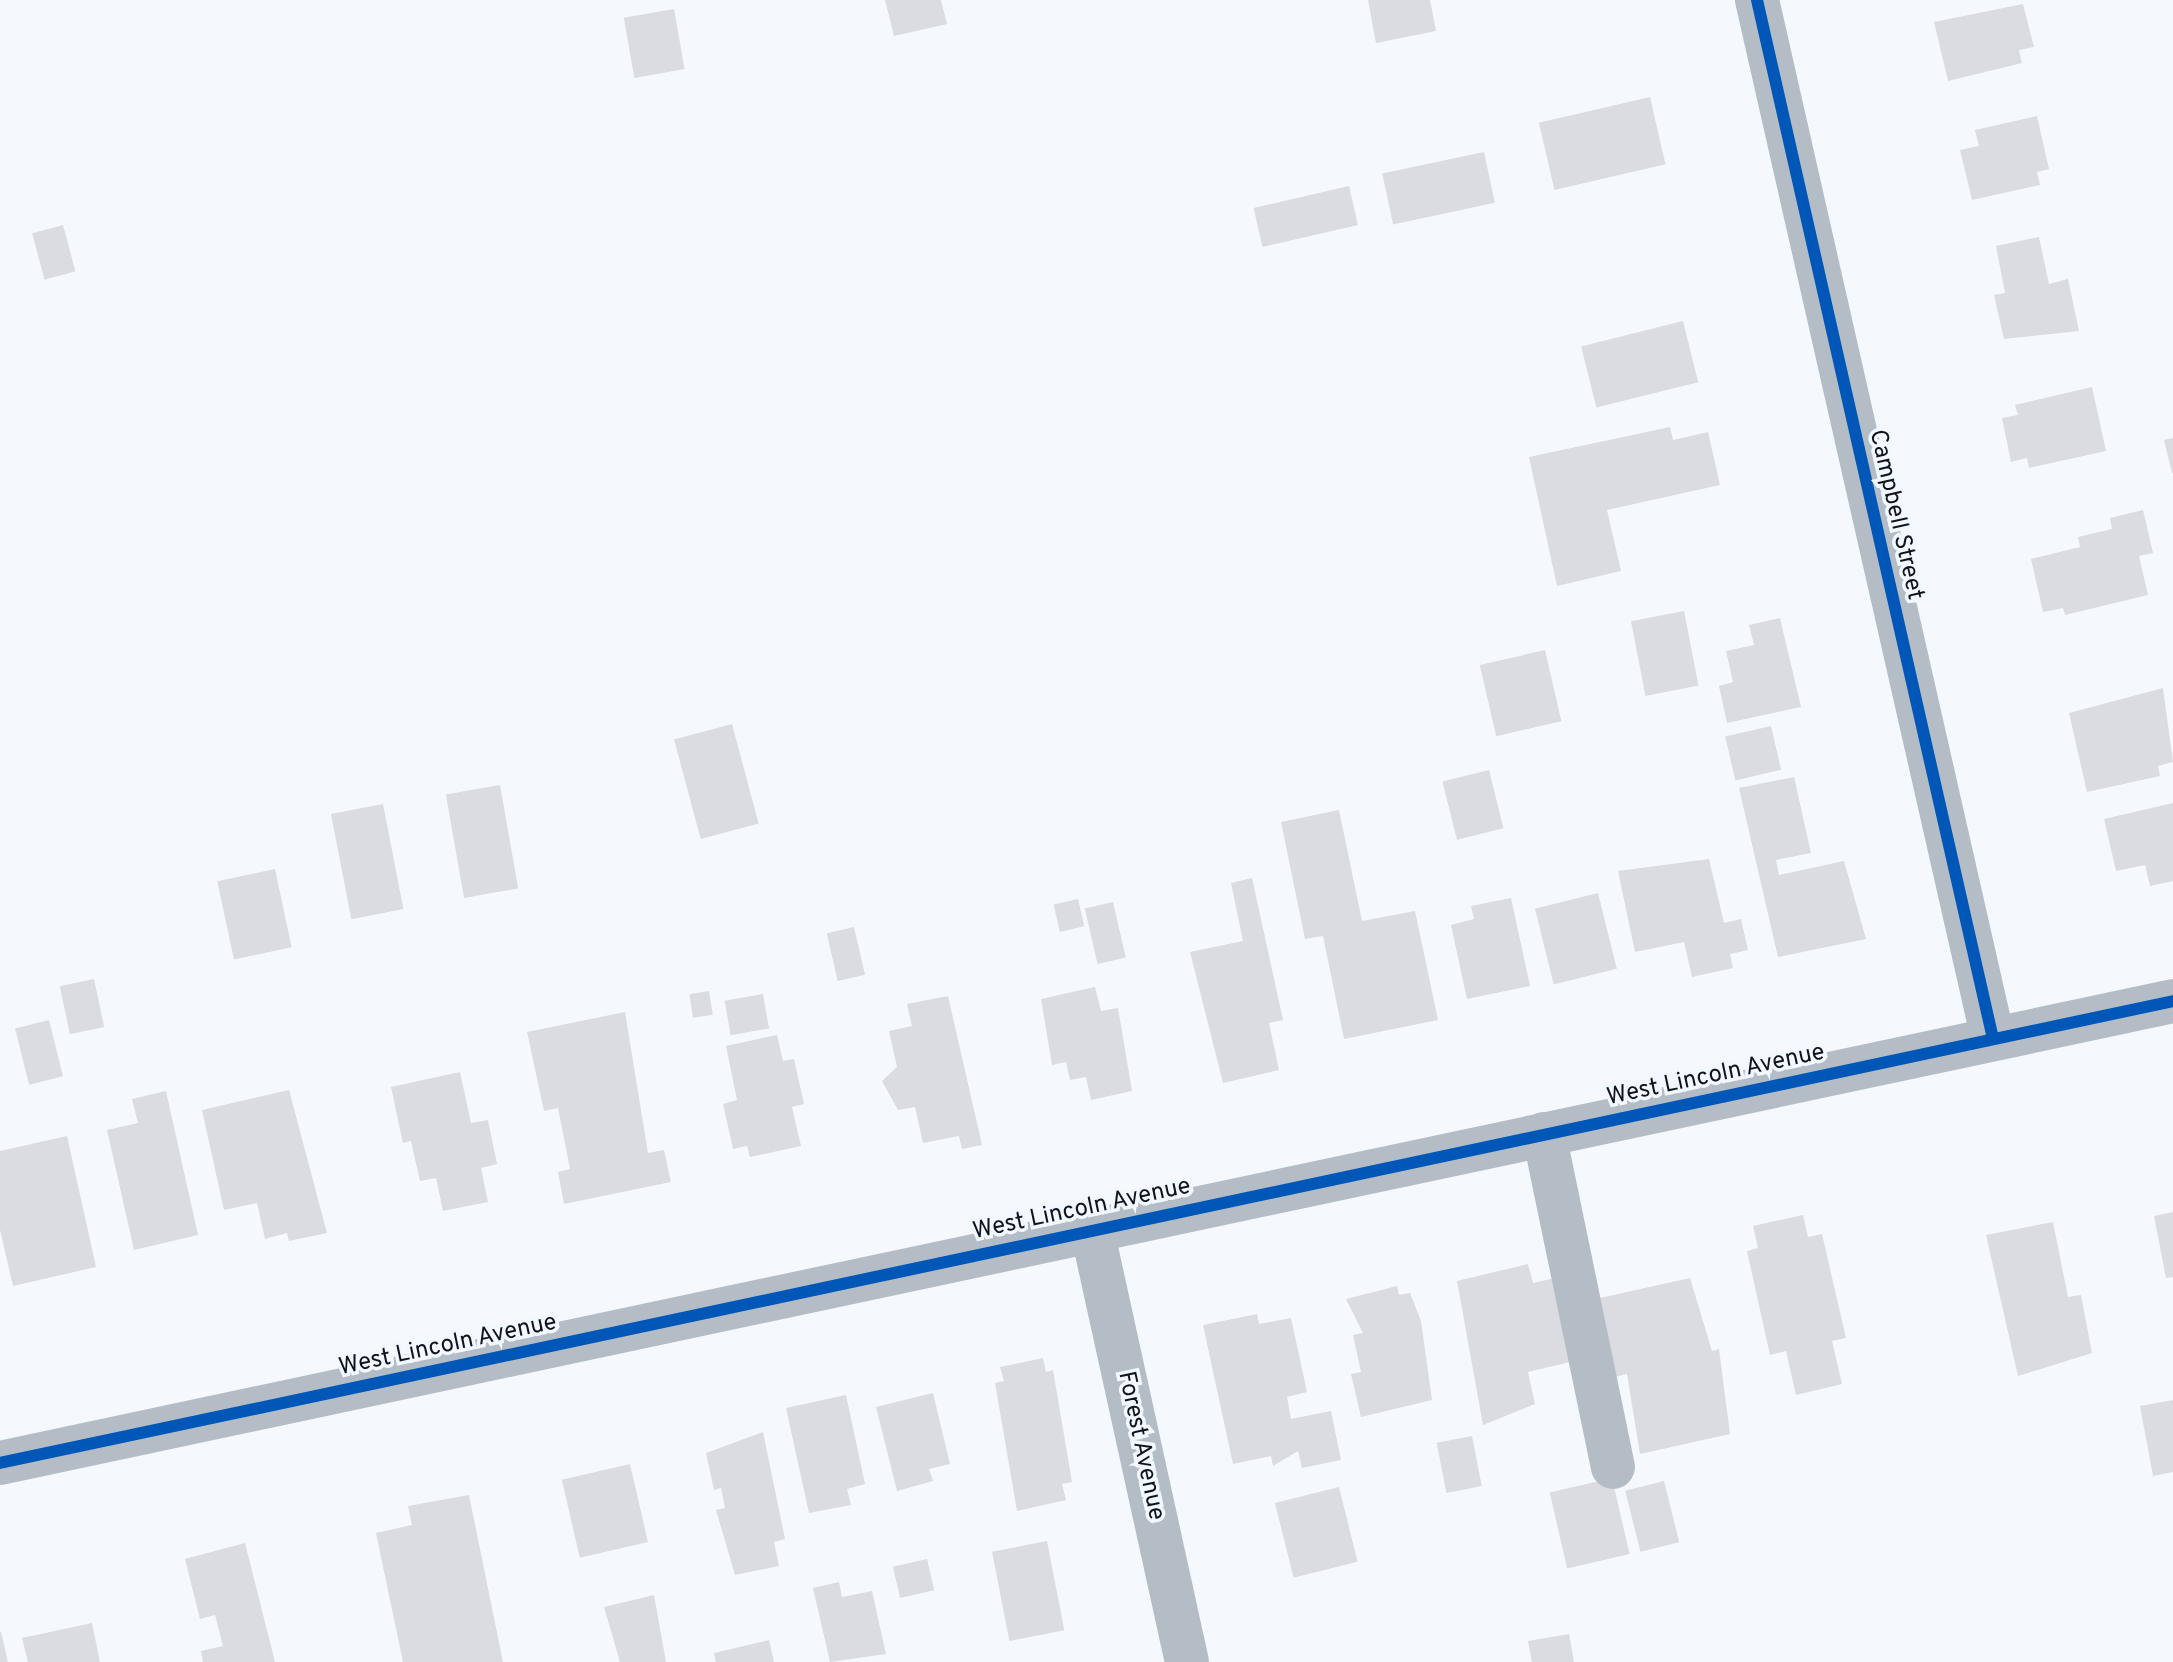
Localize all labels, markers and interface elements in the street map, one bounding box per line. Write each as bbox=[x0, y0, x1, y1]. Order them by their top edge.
street label: Campbell Street bbox=[1861, 427, 1929, 603]
street label: West Lincoln Avenue bbox=[1604, 1039, 1828, 1113]
street label: West Lincoln Avenue bbox=[970, 1173, 1194, 1247]
street label: West Lincoln Avenue bbox=[336, 1309, 560, 1383]
street label: Forest Avenue bbox=[1110, 1369, 1170, 1523]

